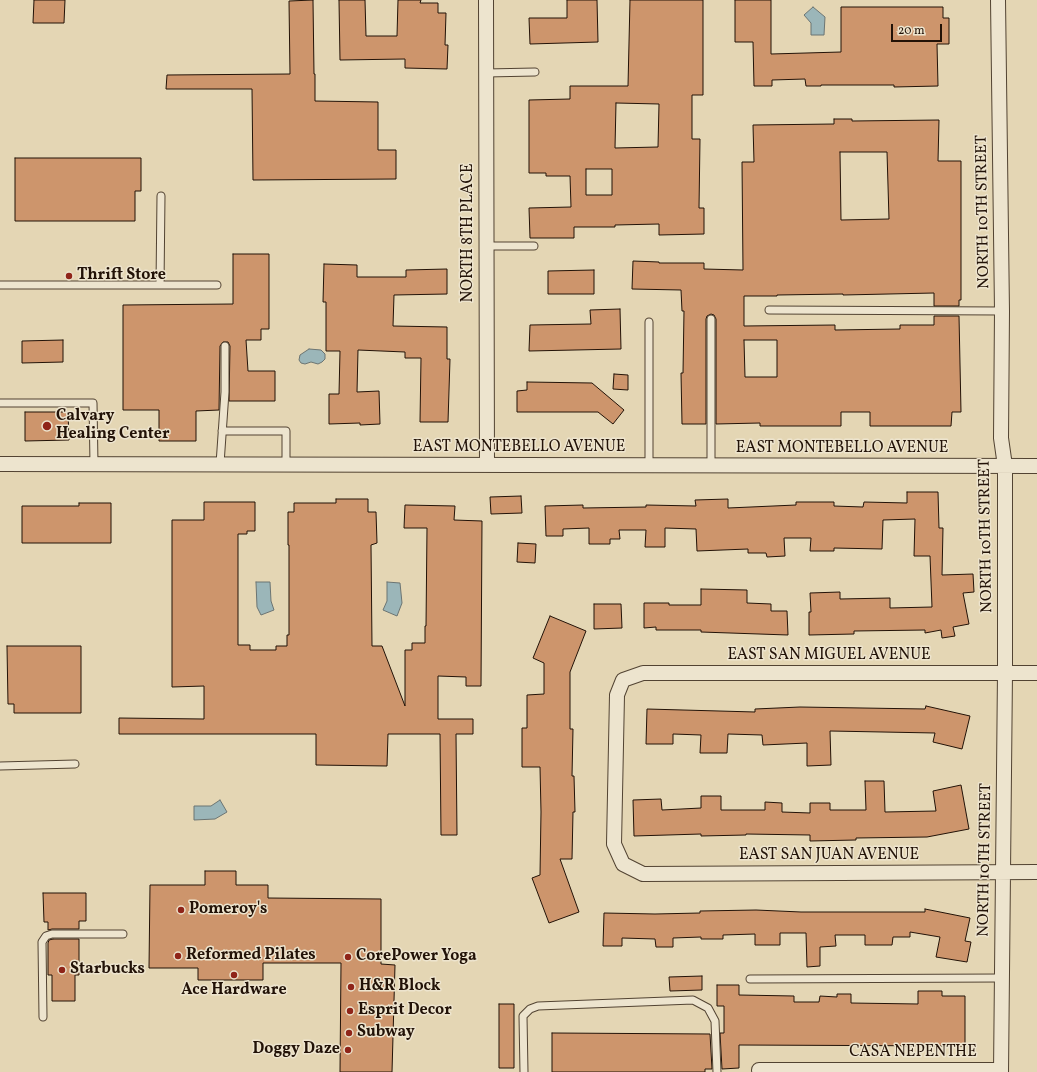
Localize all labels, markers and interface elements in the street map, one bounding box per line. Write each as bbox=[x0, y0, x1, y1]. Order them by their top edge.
scale bar bbox=[893, 16, 944, 42]
text: 20 m bbox=[898, 23, 925, 39]
street label: NORTH 10TH STREET bbox=[973, 135, 995, 289]
street label: NORTH 8TH PLACE bbox=[459, 163, 479, 303]
place label: Thrift Store bbox=[77, 266, 166, 286]
marker: Thrift Store bbox=[64, 271, 74, 281]
place label: Calvary Healing Center bbox=[56, 407, 170, 445]
marker: Calvary Healing Center bbox=[41, 420, 53, 432]
street label: EAST MONTEBELLO AVENUE bbox=[413, 438, 625, 458]
street label: EAST MONTEBELLO AVENUE bbox=[736, 439, 948, 459]
street label: NORTH 10TH STREET bbox=[976, 459, 998, 613]
street label: EAST SAN MIGUEL AVENUE bbox=[727, 646, 931, 666]
street label: NORTH 10TH STREET bbox=[975, 783, 997, 937]
street label: EAST SAN JUAN AVENUE bbox=[739, 846, 919, 866]
place label: Pomeroy's bbox=[189, 900, 267, 920]
marker: Pomeroy's bbox=[176, 905, 186, 915]
place label: Reformed Pilates bbox=[186, 946, 316, 966]
place label: CorePower Yoga bbox=[356, 947, 477, 967]
marker: Reformed Pilates bbox=[173, 951, 183, 961]
marker: CorePower Yoga bbox=[343, 952, 353, 962]
place label: Starbucks bbox=[70, 960, 145, 980]
marker: Starbucks bbox=[57, 965, 67, 975]
marker: Ace Hardware bbox=[229, 970, 239, 980]
place label: H&R Block bbox=[359, 977, 441, 997]
place label: Ace Hardware bbox=[181, 981, 287, 1001]
marker: H&R Block bbox=[346, 982, 356, 992]
place label: Esprit Decor bbox=[358, 1001, 452, 1021]
marker: Esprit Decor bbox=[345, 1006, 355, 1016]
place label: Subway bbox=[357, 1023, 415, 1043]
marker: Subway bbox=[344, 1028, 354, 1038]
place label: Doggy Daze bbox=[253, 1040, 340, 1060]
street label: CASA NEPENTHE bbox=[849, 1043, 977, 1063]
marker: Doggy Daze bbox=[343, 1045, 353, 1055]

